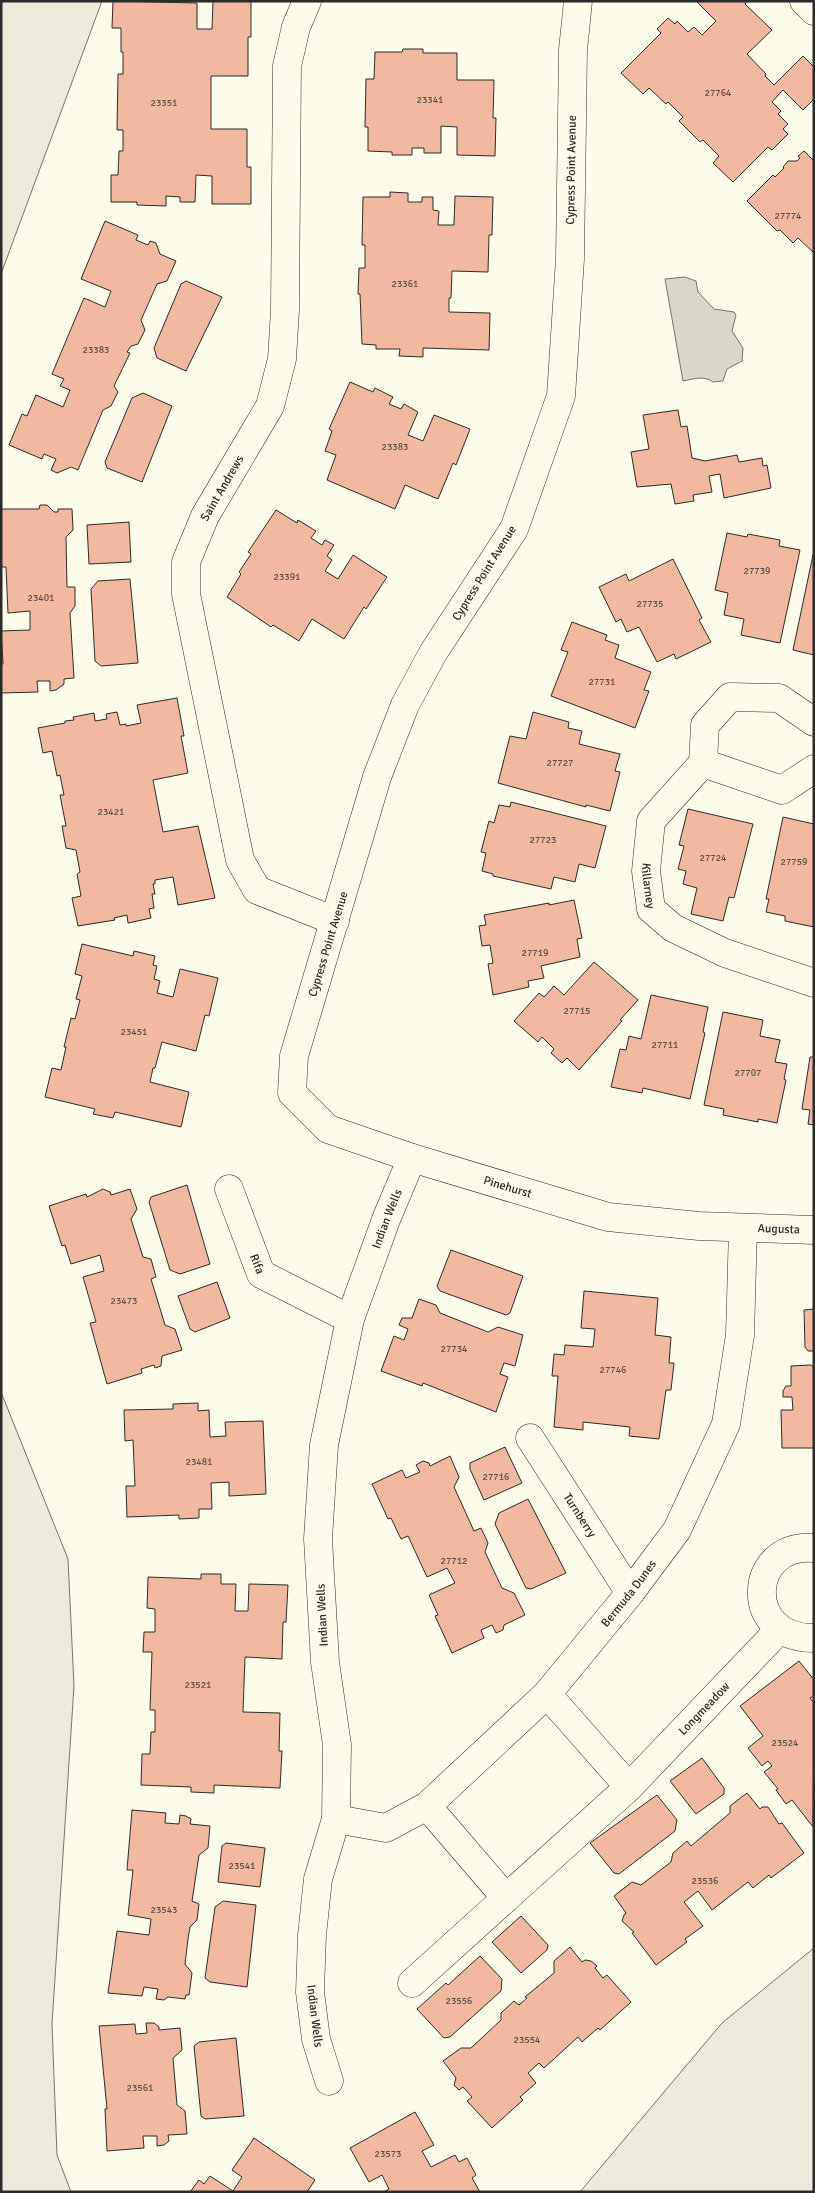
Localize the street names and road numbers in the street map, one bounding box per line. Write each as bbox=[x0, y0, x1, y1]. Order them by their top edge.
street label: Cypress Point Avenue bbox=[563, 115, 580, 225]
street label: Saint Andrews bbox=[198, 453, 247, 524]
street label: Cypress Point Avenue bbox=[449, 523, 520, 624]
street label: Killarney bbox=[638, 862, 658, 910]
street label: Cypress Point Avenue bbox=[305, 890, 352, 999]
street label: Pinehurst bbox=[482, 1173, 534, 1202]
street label: Indian Wells bbox=[369, 1187, 406, 1251]
street label: Augusta bbox=[757, 1221, 800, 1238]
street label: Rifa bbox=[246, 1252, 267, 1276]
street label: Turnberry bbox=[560, 1491, 599, 1541]
street label: Bermuda Dunes bbox=[598, 1557, 660, 1630]
street label: Indian Wells bbox=[313, 1583, 332, 1647]
street label: Longmeadow bbox=[675, 1679, 733, 1739]
street label: Indian Wells bbox=[303, 1984, 326, 2048]

